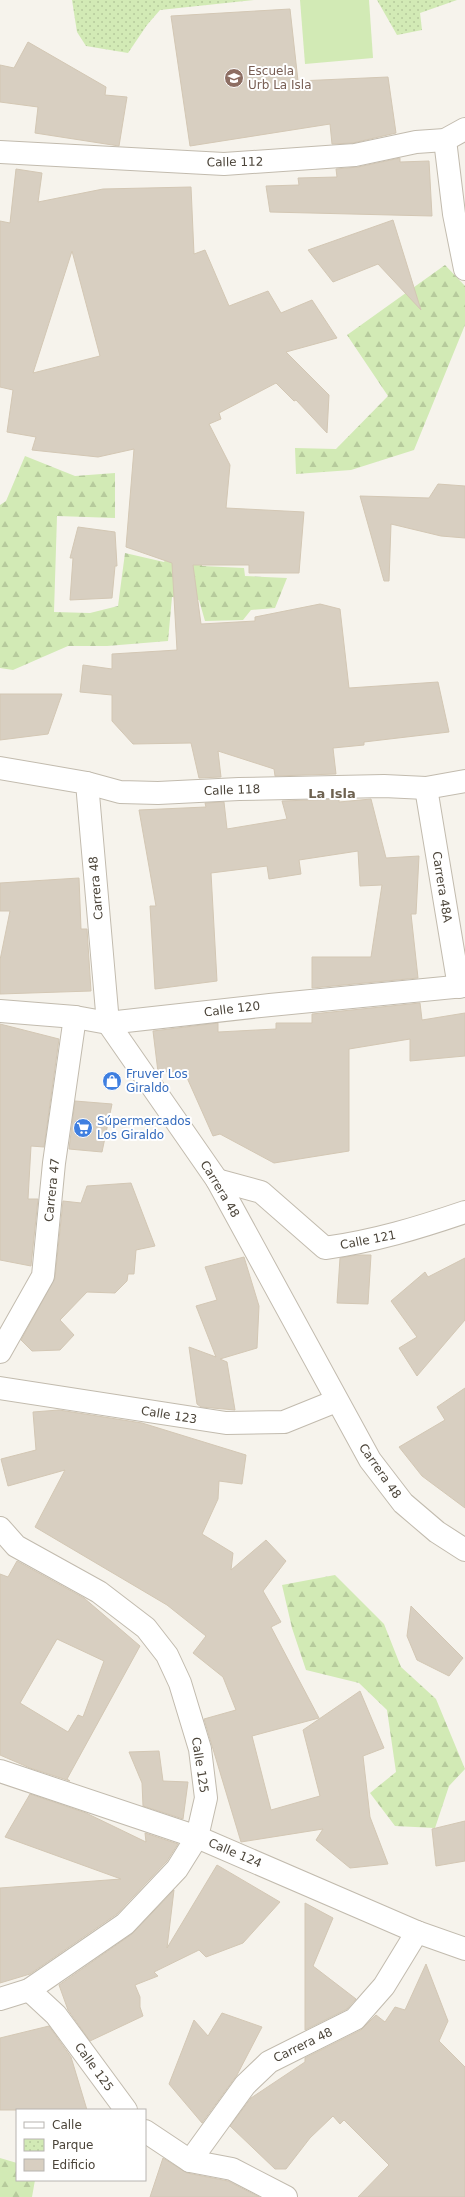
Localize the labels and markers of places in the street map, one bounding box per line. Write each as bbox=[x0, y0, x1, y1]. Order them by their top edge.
place label: Escuela Urb La Isla bbox=[248, 64, 311, 92]
school or university icon: Escuela Urb La Isla bbox=[223, 67, 245, 89]
place label: Fruver Los Giraldo bbox=[126, 1067, 188, 1095]
shop icon: Fruver Los Giraldo bbox=[101, 1070, 123, 1092]
place label: Súpermercados Los Giraldo bbox=[97, 1114, 191, 1142]
supermarket icon: Súpermercados Los Giraldo bbox=[72, 1117, 94, 1139]

